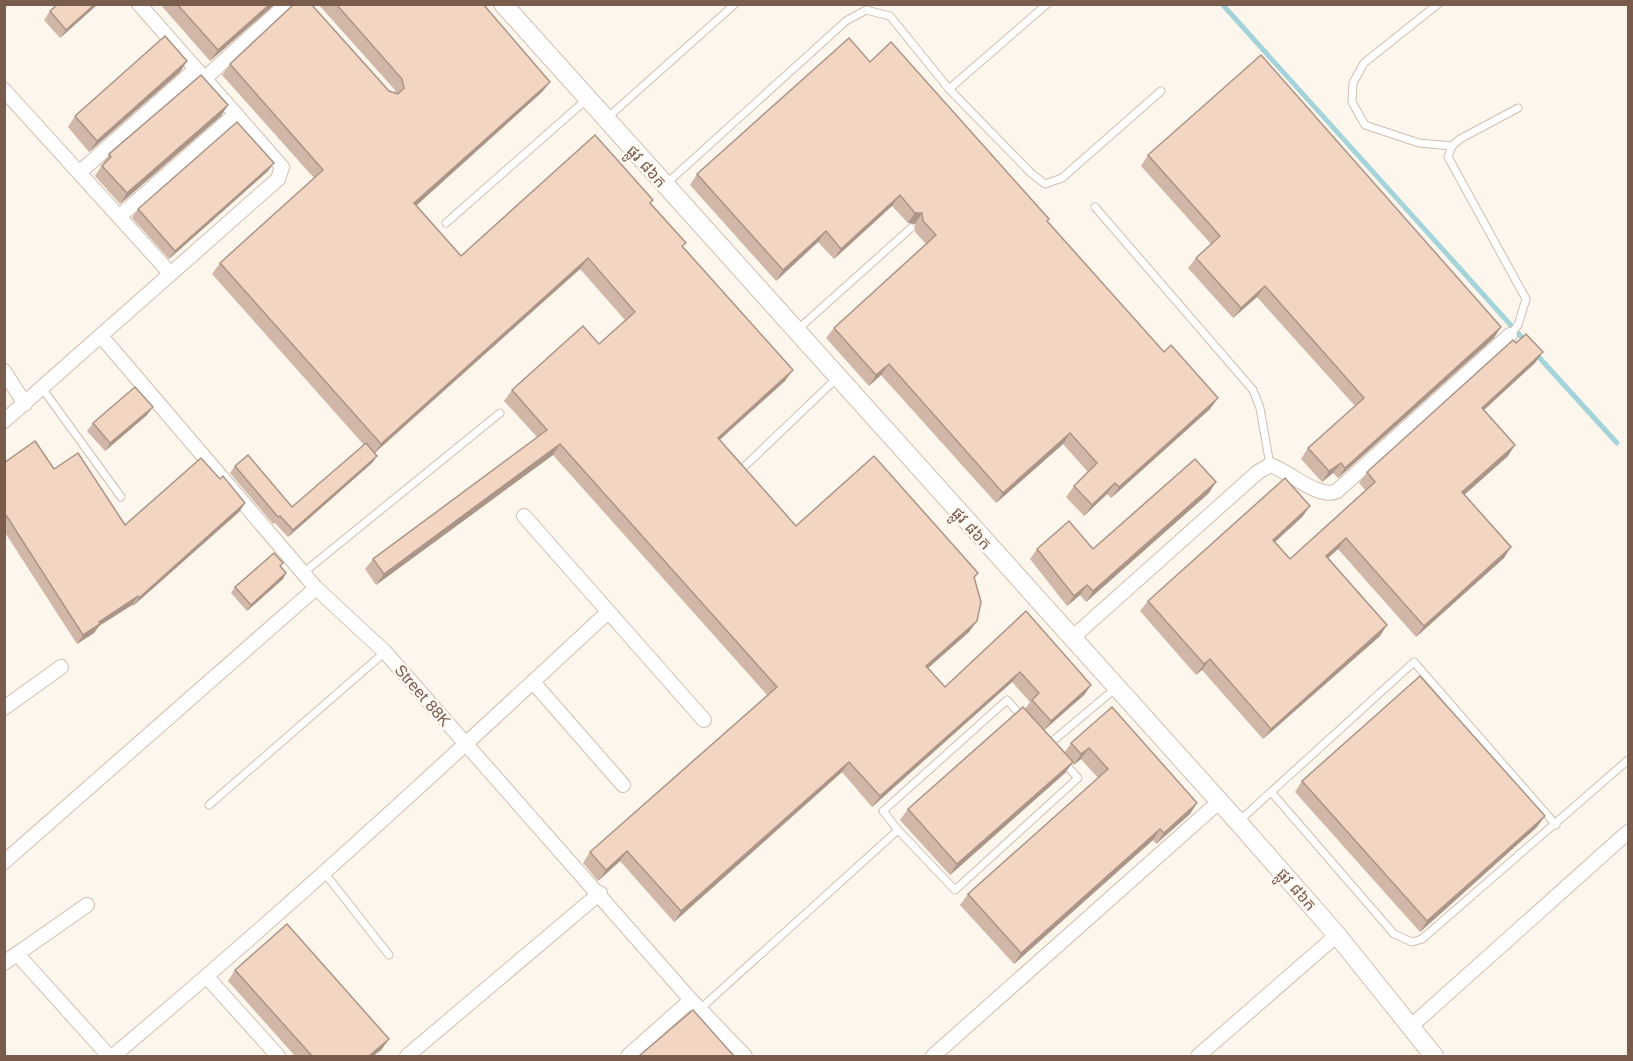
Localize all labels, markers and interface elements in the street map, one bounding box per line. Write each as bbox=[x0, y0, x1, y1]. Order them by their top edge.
street label: ផ្លូវ ៨៦ក bbox=[619, 142, 670, 195]
street label: ផ្លូវ ៨៦ក bbox=[944, 504, 995, 557]
street label: Street 88K bbox=[391, 661, 454, 730]
street label: ផ្លូវ ៨៦ក bbox=[1269, 865, 1320, 918]

